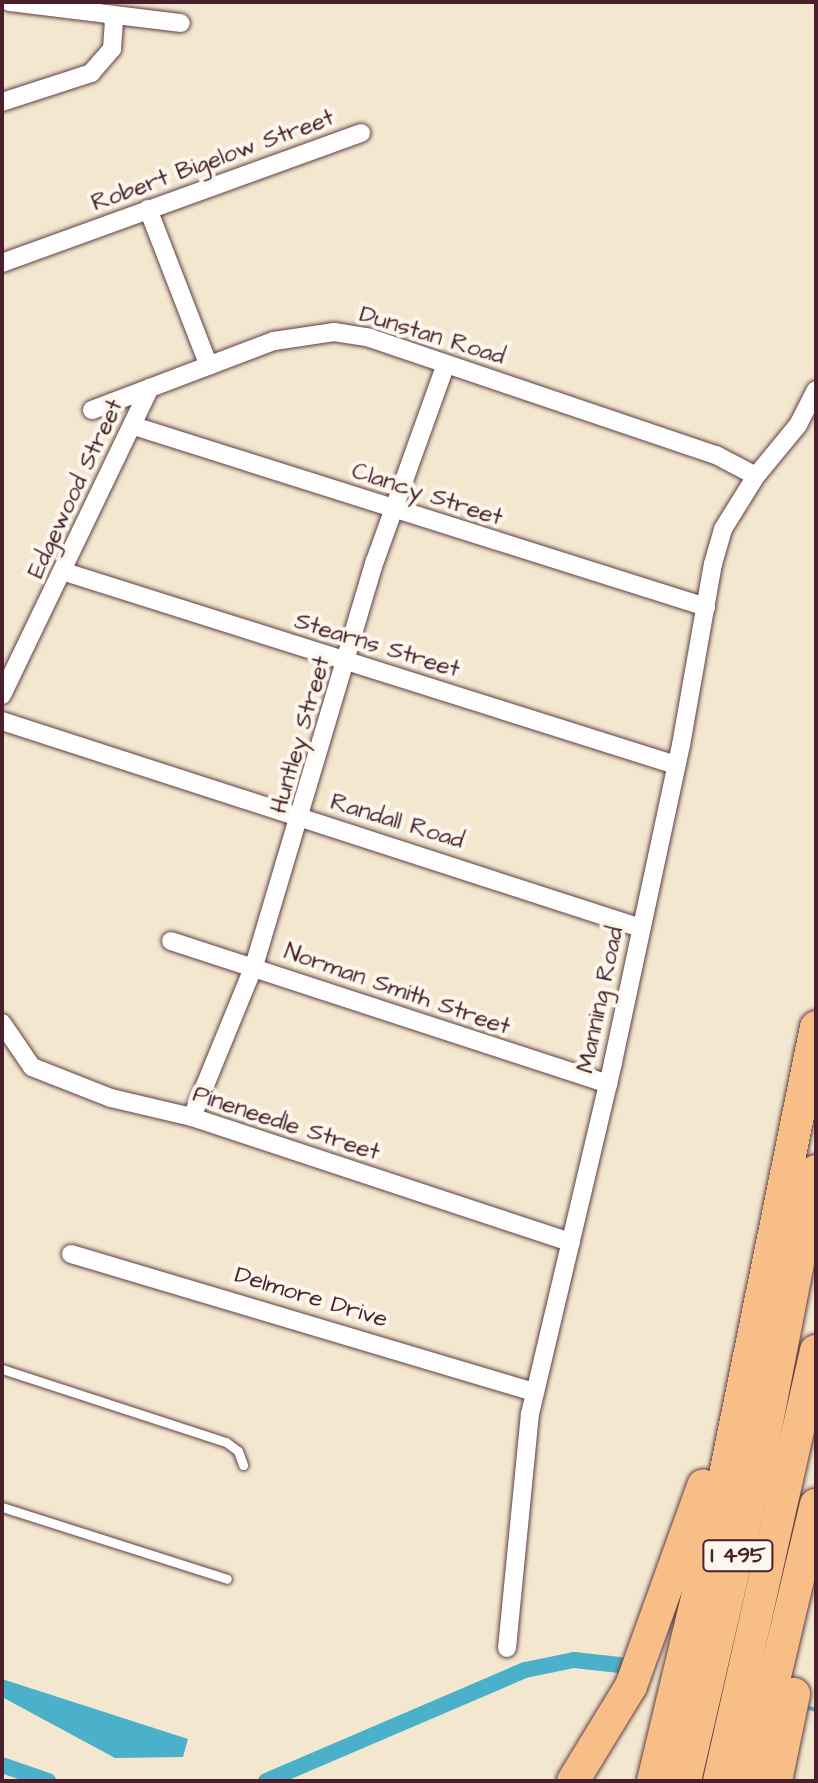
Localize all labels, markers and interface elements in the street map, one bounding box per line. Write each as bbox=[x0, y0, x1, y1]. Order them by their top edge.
street label: Robert Bigelow Street bbox=[88, 104, 338, 218]
street label: Dunstan Road bbox=[356, 300, 508, 372]
street label: Edgewood Street bbox=[22, 395, 130, 583]
street label: Clancy Street bbox=[348, 457, 506, 533]
street label: Stearns Street bbox=[291, 607, 463, 685]
street label: Huntley Street bbox=[265, 653, 337, 817]
street label: Randall Road bbox=[327, 788, 467, 856]
street label: Manning Road bbox=[571, 924, 631, 1076]
street label: Norman Smith Street bbox=[280, 938, 514, 1042]
street label: Pineneedle Street bbox=[189, 1080, 383, 1168]
street label: Delmore Drive bbox=[231, 1261, 391, 1335]
road number: I 495 bbox=[702, 1538, 774, 1574]

